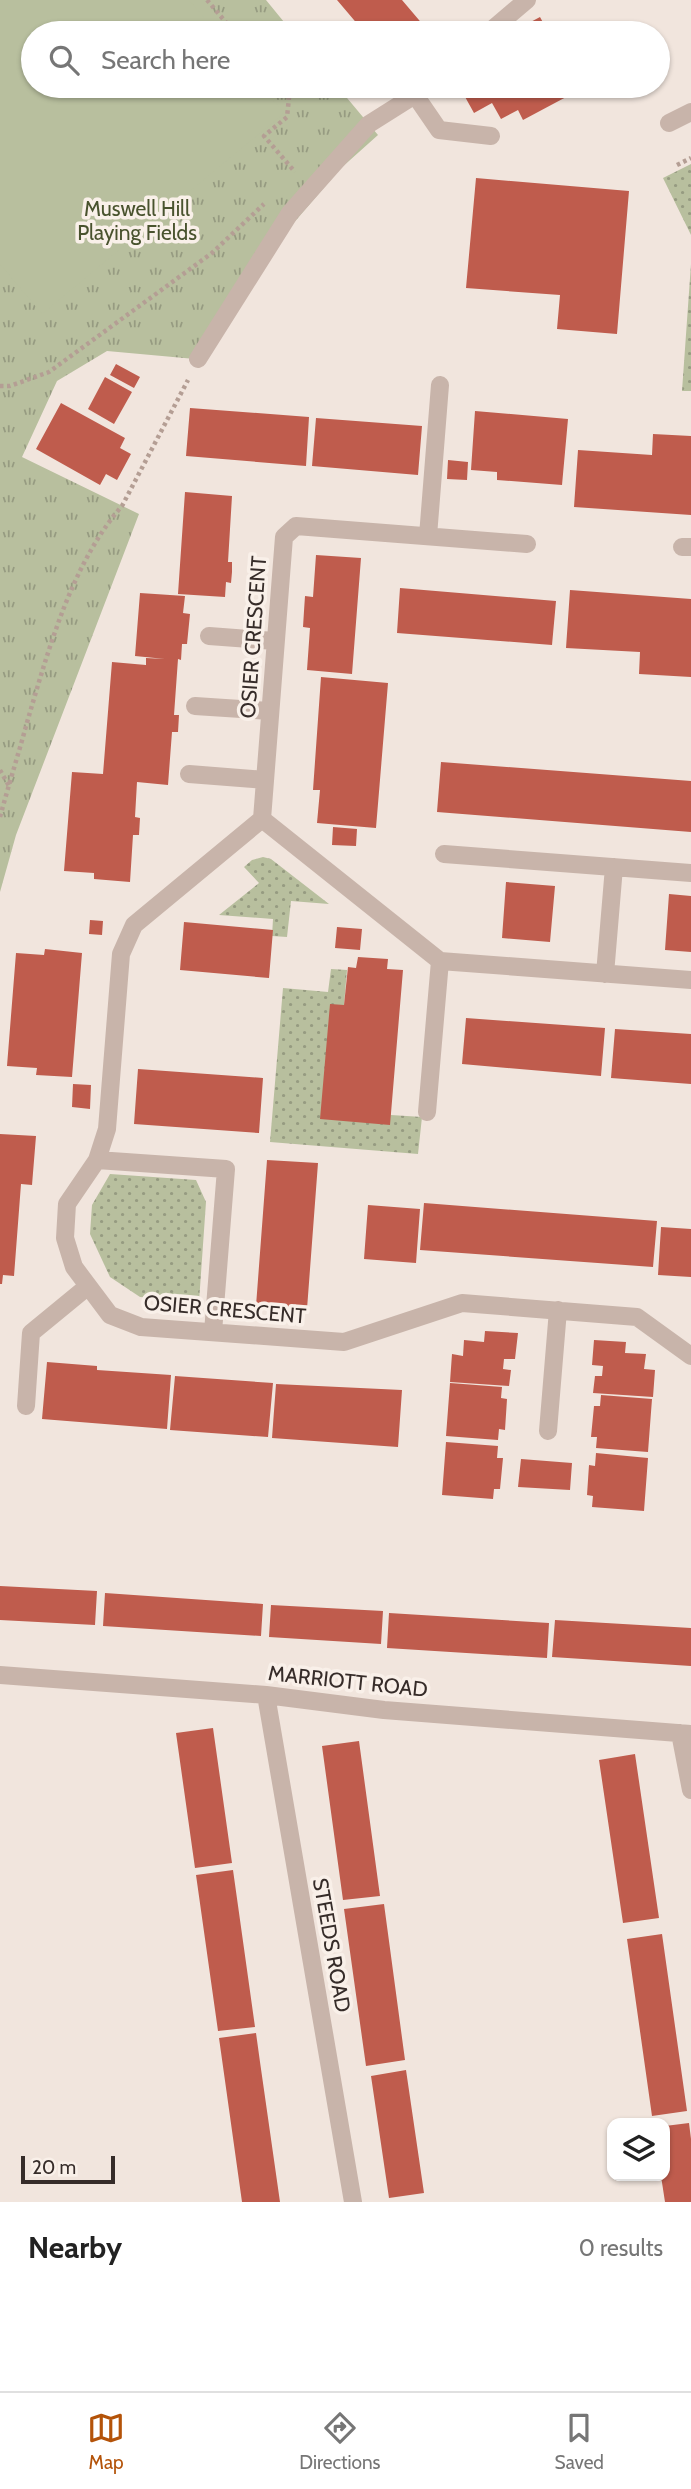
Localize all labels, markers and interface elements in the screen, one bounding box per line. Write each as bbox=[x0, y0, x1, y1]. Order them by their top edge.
search box bbox=[21, 21, 670, 98]
icon: search bbox=[45, 41, 83, 79]
text: Search here bbox=[101, 44, 230, 76]
park label: Muswell Hill Playing Fields bbox=[77, 196, 197, 245]
street label: OSIER CRESCENT bbox=[235, 555, 271, 719]
street label: OSIER CRESCENT bbox=[143, 1289, 307, 1329]
street label: MARRIOTT ROAD bbox=[267, 1660, 429, 1702]
street label: STEEDS ROAD bbox=[308, 1876, 356, 2014]
map controls bbox=[607, 2118, 670, 2181]
button: layers bbox=[607, 2118, 670, 2181]
scale bar bbox=[21, 2153, 116, 2185]
text: 20 m bbox=[32, 2156, 76, 2179]
text: Nearby bbox=[28, 2229, 122, 2266]
text: 0 results bbox=[579, 2234, 663, 2262]
tab: Map bbox=[87, 2409, 125, 2474]
tab: Directions bbox=[299, 2409, 380, 2474]
tab: Saved bbox=[555, 2409, 604, 2474]

